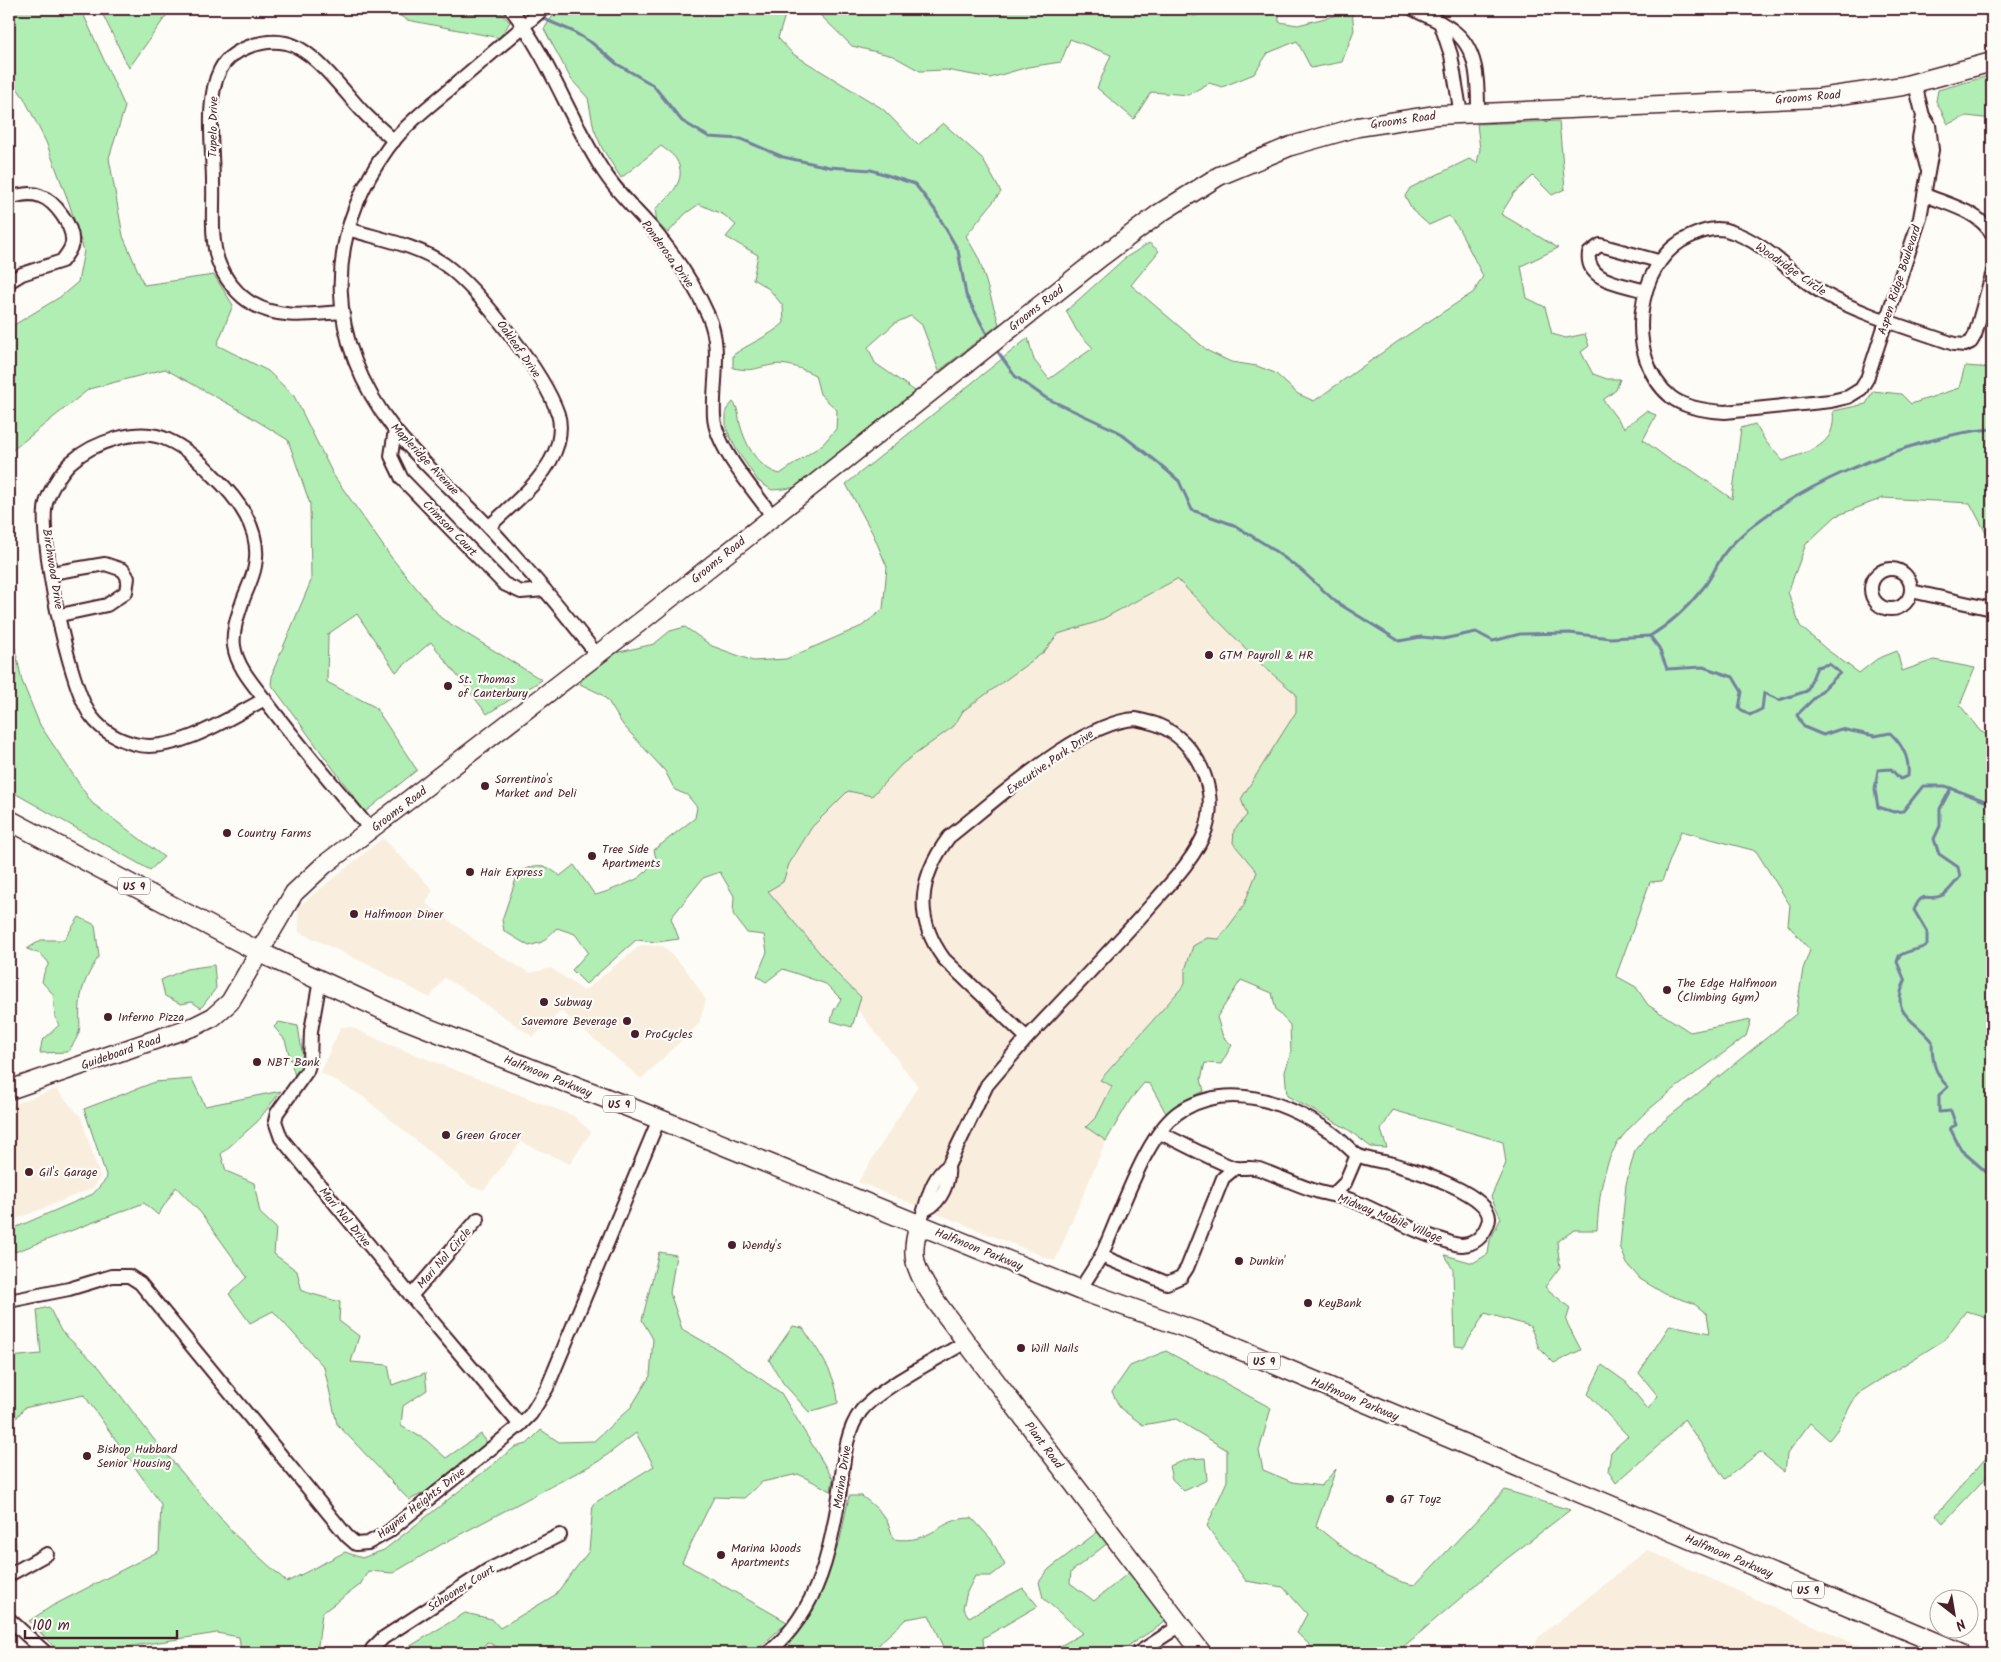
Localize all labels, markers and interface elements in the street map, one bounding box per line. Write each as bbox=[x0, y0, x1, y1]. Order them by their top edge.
street label: Grooms Road bbox=[1774, 85, 1843, 110]
street label: Tupelo Drive bbox=[203, 95, 224, 158]
street label: Grooms Road bbox=[1369, 106, 1438, 134]
street label: Ponderosa Drive bbox=[636, 216, 699, 293]
street label: Aspen Ridge Boulevard bbox=[1873, 222, 1926, 337]
street label: Woodridge Circle bbox=[1751, 238, 1831, 301]
street label: Grooms Road bbox=[1005, 280, 1069, 336]
street label: Oakleaf Drive bbox=[492, 316, 546, 383]
street label: Mapleridge Avenue bbox=[386, 419, 464, 500]
street label: Crimson Court bbox=[418, 496, 482, 561]
street label: Birchwood Drive bbox=[37, 528, 68, 611]
street label: Grooms Road bbox=[687, 532, 751, 588]
place label: GTM Payroll & HR bbox=[1219, 646, 1313, 665]
marker: GTM Payroll & HR bbox=[1203, 649, 1215, 661]
place label: St. Thomas of Canterbury bbox=[458, 670, 528, 703]
marker: St. Thomas of Canterbury bbox=[442, 680, 454, 692]
street label: Executive Park Drive bbox=[1003, 725, 1098, 800]
place label: Sorrentino's Market and Deli bbox=[495, 770, 577, 803]
marker: Sorrentino's Market and Deli bbox=[479, 780, 491, 792]
street label: Grooms Road bbox=[367, 781, 432, 837]
place label: Country Farms bbox=[237, 824, 311, 843]
marker: Country Farms bbox=[221, 827, 233, 839]
place label: Tree Side Apartments bbox=[602, 840, 660, 873]
marker: Tree Side Apartments bbox=[586, 850, 598, 862]
place label: Hair Express bbox=[480, 863, 543, 882]
marker: Hair Express bbox=[464, 866, 476, 878]
road number: US 9 bbox=[118, 878, 150, 894]
place label: Halfmoon Diner bbox=[364, 905, 444, 924]
marker: Halfmoon Diner bbox=[348, 908, 360, 920]
place label: The Edge Halfmoon (Climbing Gym) bbox=[1677, 974, 1777, 1007]
marker: The Edge Halfmoon (Climbing Gym) bbox=[1661, 984, 1673, 996]
place label: Subway bbox=[554, 993, 592, 1012]
marker: Subway bbox=[538, 996, 550, 1008]
place label: Inferno Pizza bbox=[118, 1008, 185, 1027]
marker: Inferno Pizza bbox=[102, 1011, 114, 1023]
place label: Savemore Beverage bbox=[521, 1012, 618, 1031]
marker: Savemore Beverage bbox=[621, 1015, 633, 1027]
place label: ProCycles bbox=[645, 1025, 693, 1044]
marker: ProCycles bbox=[629, 1028, 641, 1040]
street label: Guideboard Road bbox=[79, 1030, 165, 1075]
street label: Halfmoon Parkway bbox=[501, 1050, 595, 1103]
place label: NBT Bank bbox=[267, 1053, 320, 1072]
marker: NBT Bank bbox=[251, 1056, 263, 1068]
road number: US 9 bbox=[603, 1096, 635, 1112]
place label: Green Grocer bbox=[456, 1126, 522, 1145]
marker: Green Grocer bbox=[440, 1129, 452, 1141]
place label: Gil's Garage bbox=[39, 1163, 98, 1182]
marker: Gil's Garage bbox=[23, 1166, 35, 1178]
street label: Mari Nol Drive bbox=[314, 1183, 376, 1252]
street label: Midway Mobile Village bbox=[1335, 1189, 1446, 1248]
street label: Mari Nol Circle bbox=[412, 1223, 477, 1293]
street label: Halfmoon Parkway bbox=[932, 1223, 1026, 1276]
place label: Wendy's bbox=[742, 1236, 782, 1255]
marker: Wendy's bbox=[726, 1239, 738, 1251]
place label: Dunkin' bbox=[1249, 1252, 1286, 1271]
marker: Dunkin' bbox=[1233, 1255, 1245, 1267]
place label: KeyBank bbox=[1318, 1294, 1362, 1313]
marker: KeyBank bbox=[1302, 1297, 1314, 1309]
place label: Will Nails bbox=[1031, 1339, 1079, 1358]
marker: Will Nails bbox=[1015, 1342, 1027, 1354]
road number: US 9 bbox=[1248, 1352, 1280, 1370]
street label: Halfmoon Parkway bbox=[1308, 1372, 1402, 1427]
street label: Plant Road bbox=[1019, 1418, 1068, 1474]
place label: Bishop Hubbard Senior Housing bbox=[97, 1440, 178, 1473]
street label: Marina Drive bbox=[828, 1443, 857, 1510]
marker: Bishop Hubbard Senior Housing bbox=[81, 1450, 93, 1462]
street label: Hayner Heights Drive bbox=[373, 1462, 470, 1544]
place label: GT Toyz bbox=[1400, 1490, 1441, 1509]
marker: GT Toyz bbox=[1384, 1493, 1396, 1505]
street label: Halfmoon Parkway bbox=[1682, 1529, 1776, 1584]
place label: Marina Woods Apartments bbox=[731, 1539, 801, 1572]
marker: Marina Woods Apartments bbox=[715, 1549, 727, 1561]
street label: Schooner Court bbox=[424, 1560, 499, 1617]
road number: US 9 bbox=[1792, 1582, 1824, 1598]
north arrow bbox=[1928, 1590, 1978, 1640]
scale bar bbox=[25, 1607, 178, 1639]
text: N bbox=[1951, 1613, 1970, 1636]
text: 100 m bbox=[32, 1614, 70, 1638]

